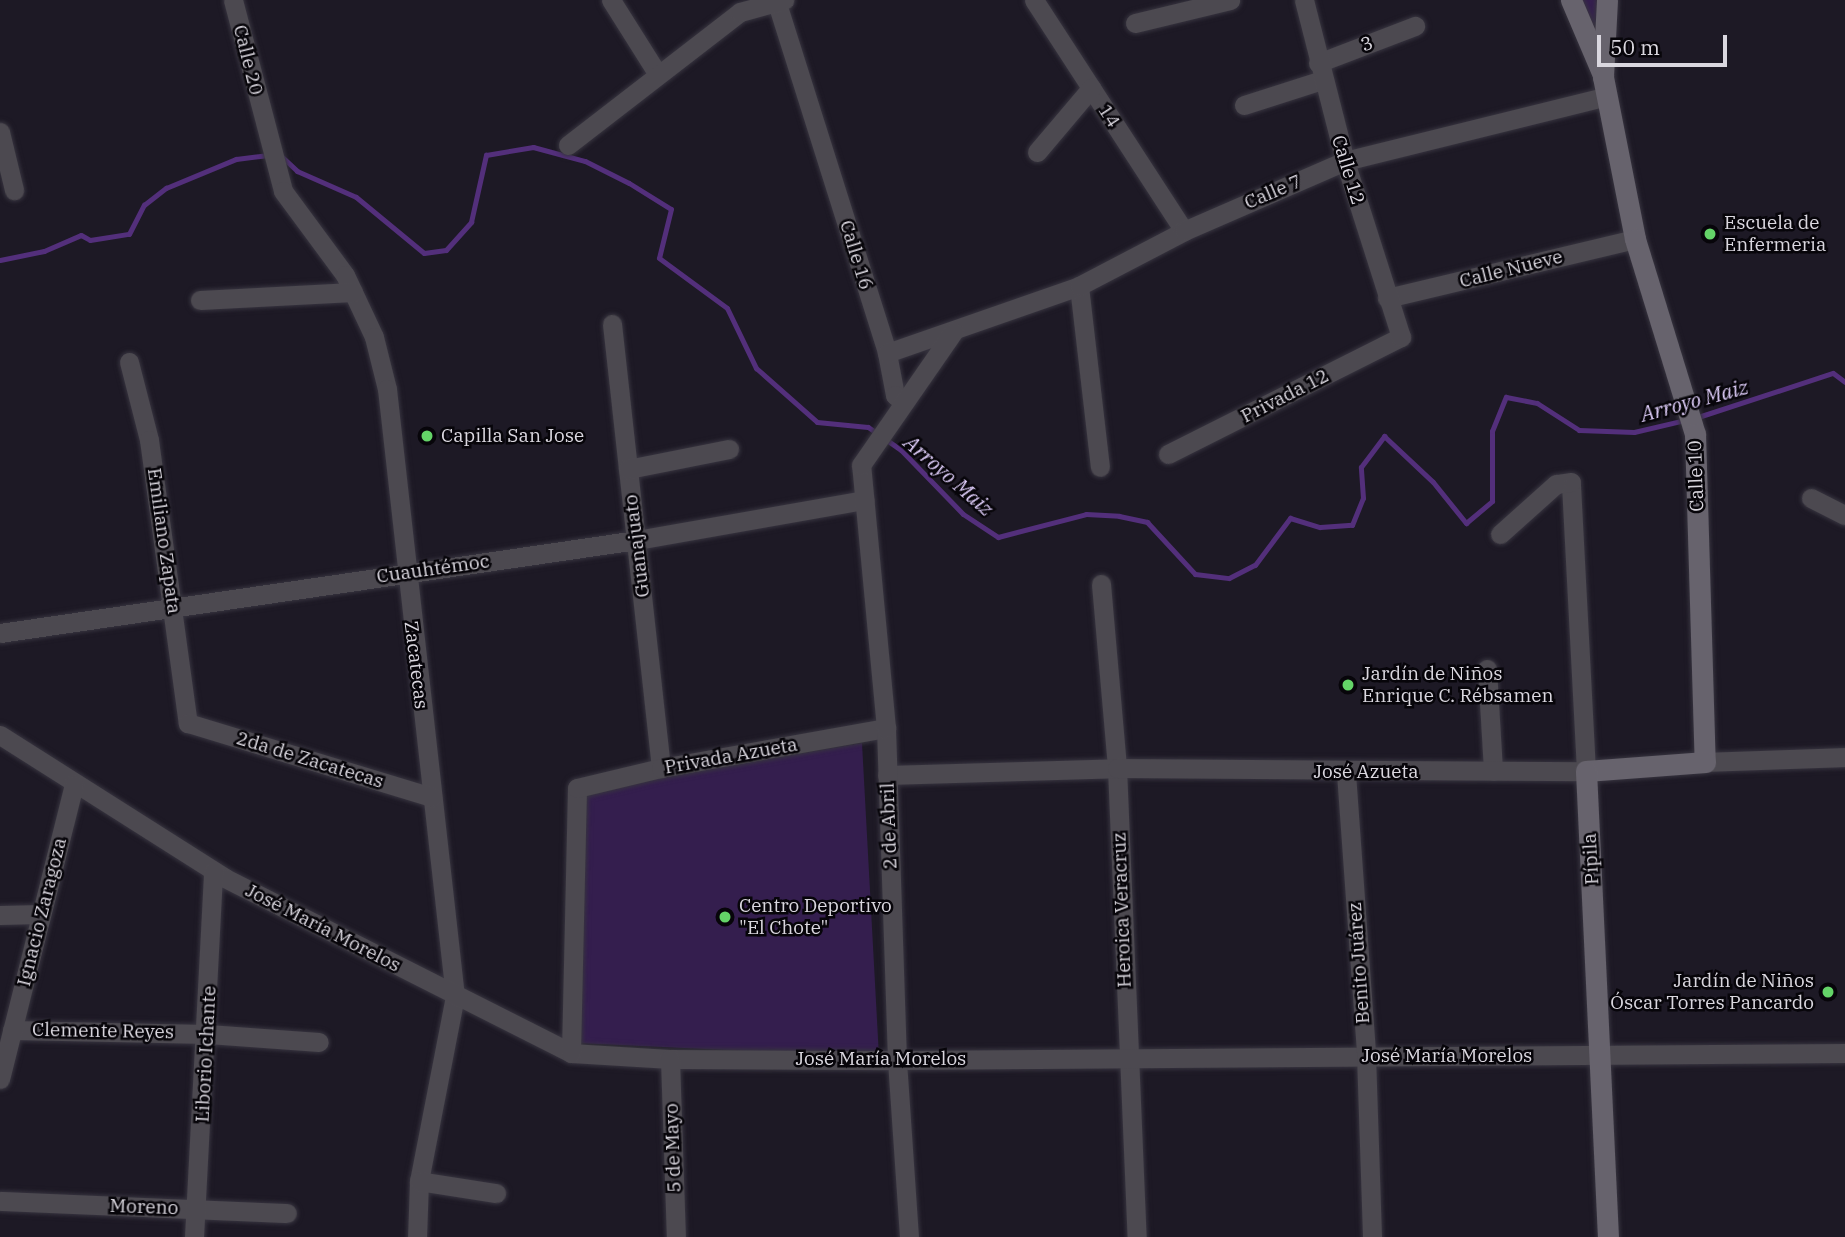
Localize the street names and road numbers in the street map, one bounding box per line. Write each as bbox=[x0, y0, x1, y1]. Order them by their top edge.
street label: Calle 20 bbox=[228, 23, 268, 97]
street label: 3 bbox=[1358, 31, 1376, 57]
street label: 14 bbox=[1093, 100, 1125, 132]
street label: Calle 12 bbox=[1327, 133, 1369, 207]
street label: Calle 7 bbox=[1241, 170, 1305, 214]
street label: Calle 16 bbox=[835, 218, 877, 292]
street label: Calle Nueve bbox=[1457, 245, 1565, 293]
street label: Privada 12 bbox=[1237, 364, 1333, 428]
street label: Calle 10 bbox=[1683, 440, 1709, 512]
street label: Emiliano Zapata bbox=[142, 467, 186, 615]
street label: Guanajuato bbox=[619, 493, 655, 599]
street label: Cuauhtémoc bbox=[375, 550, 491, 588]
street label: Zacatecas bbox=[399, 620, 433, 710]
street label: 2da de Zacatecas bbox=[234, 727, 386, 793]
street label: Privada Azueta bbox=[663, 733, 799, 779]
street label: José Azueta bbox=[1313, 761, 1419, 783]
street label: 2 de Abril bbox=[876, 782, 902, 870]
street label: Heroica Veracruz bbox=[1108, 832, 1136, 988]
street label: Pípila bbox=[1578, 833, 1604, 885]
street label: Ignacio Zaragoza bbox=[13, 835, 71, 989]
street label: José María Morelos bbox=[242, 879, 404, 977]
street label: Benito Juárez bbox=[1343, 901, 1375, 1025]
street label: Liborio Ichante bbox=[191, 985, 221, 1123]
street label: Clemente Reyes bbox=[32, 1018, 174, 1044]
street label: José María Morelos bbox=[1362, 1045, 1532, 1067]
street label: José María Morelos bbox=[796, 1048, 966, 1070]
street label: 5 de Mayo bbox=[660, 1103, 686, 1193]
street label: Moreno bbox=[109, 1194, 179, 1220]

